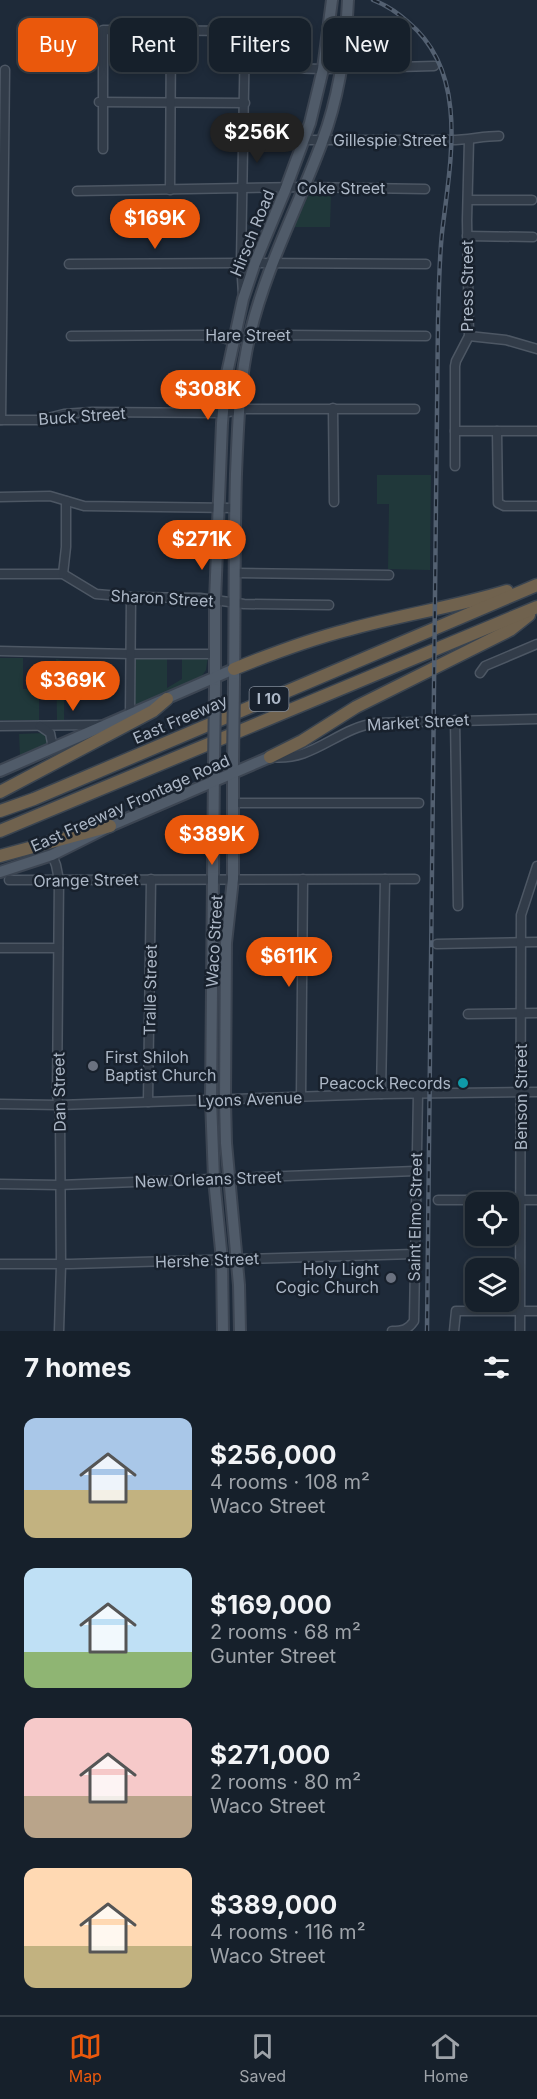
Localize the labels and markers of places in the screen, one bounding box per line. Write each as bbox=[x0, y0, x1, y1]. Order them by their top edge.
pin: $256K bbox=[215, 113, 299, 164]
pin: $169K bbox=[113, 199, 197, 250]
pin: $308K bbox=[166, 370, 250, 421]
pin: $271K bbox=[160, 520, 244, 571]
pin: $369K bbox=[31, 661, 115, 712]
pin: $389K bbox=[170, 815, 254, 866]
pin: $611K bbox=[247, 937, 331, 988]
place label: First Shiloh Baptist Church bbox=[105, 1047, 217, 1085]
marker: First Shiloh Baptist Church bbox=[86, 1059, 100, 1073]
place label: Peacock Records bbox=[319, 1073, 451, 1093]
marker: Peacock Records bbox=[456, 1076, 470, 1090]
place label: Holy Light Cogic Church bbox=[275, 1259, 379, 1297]
marker: Holy Light Cogic Church bbox=[384, 1271, 398, 1285]

